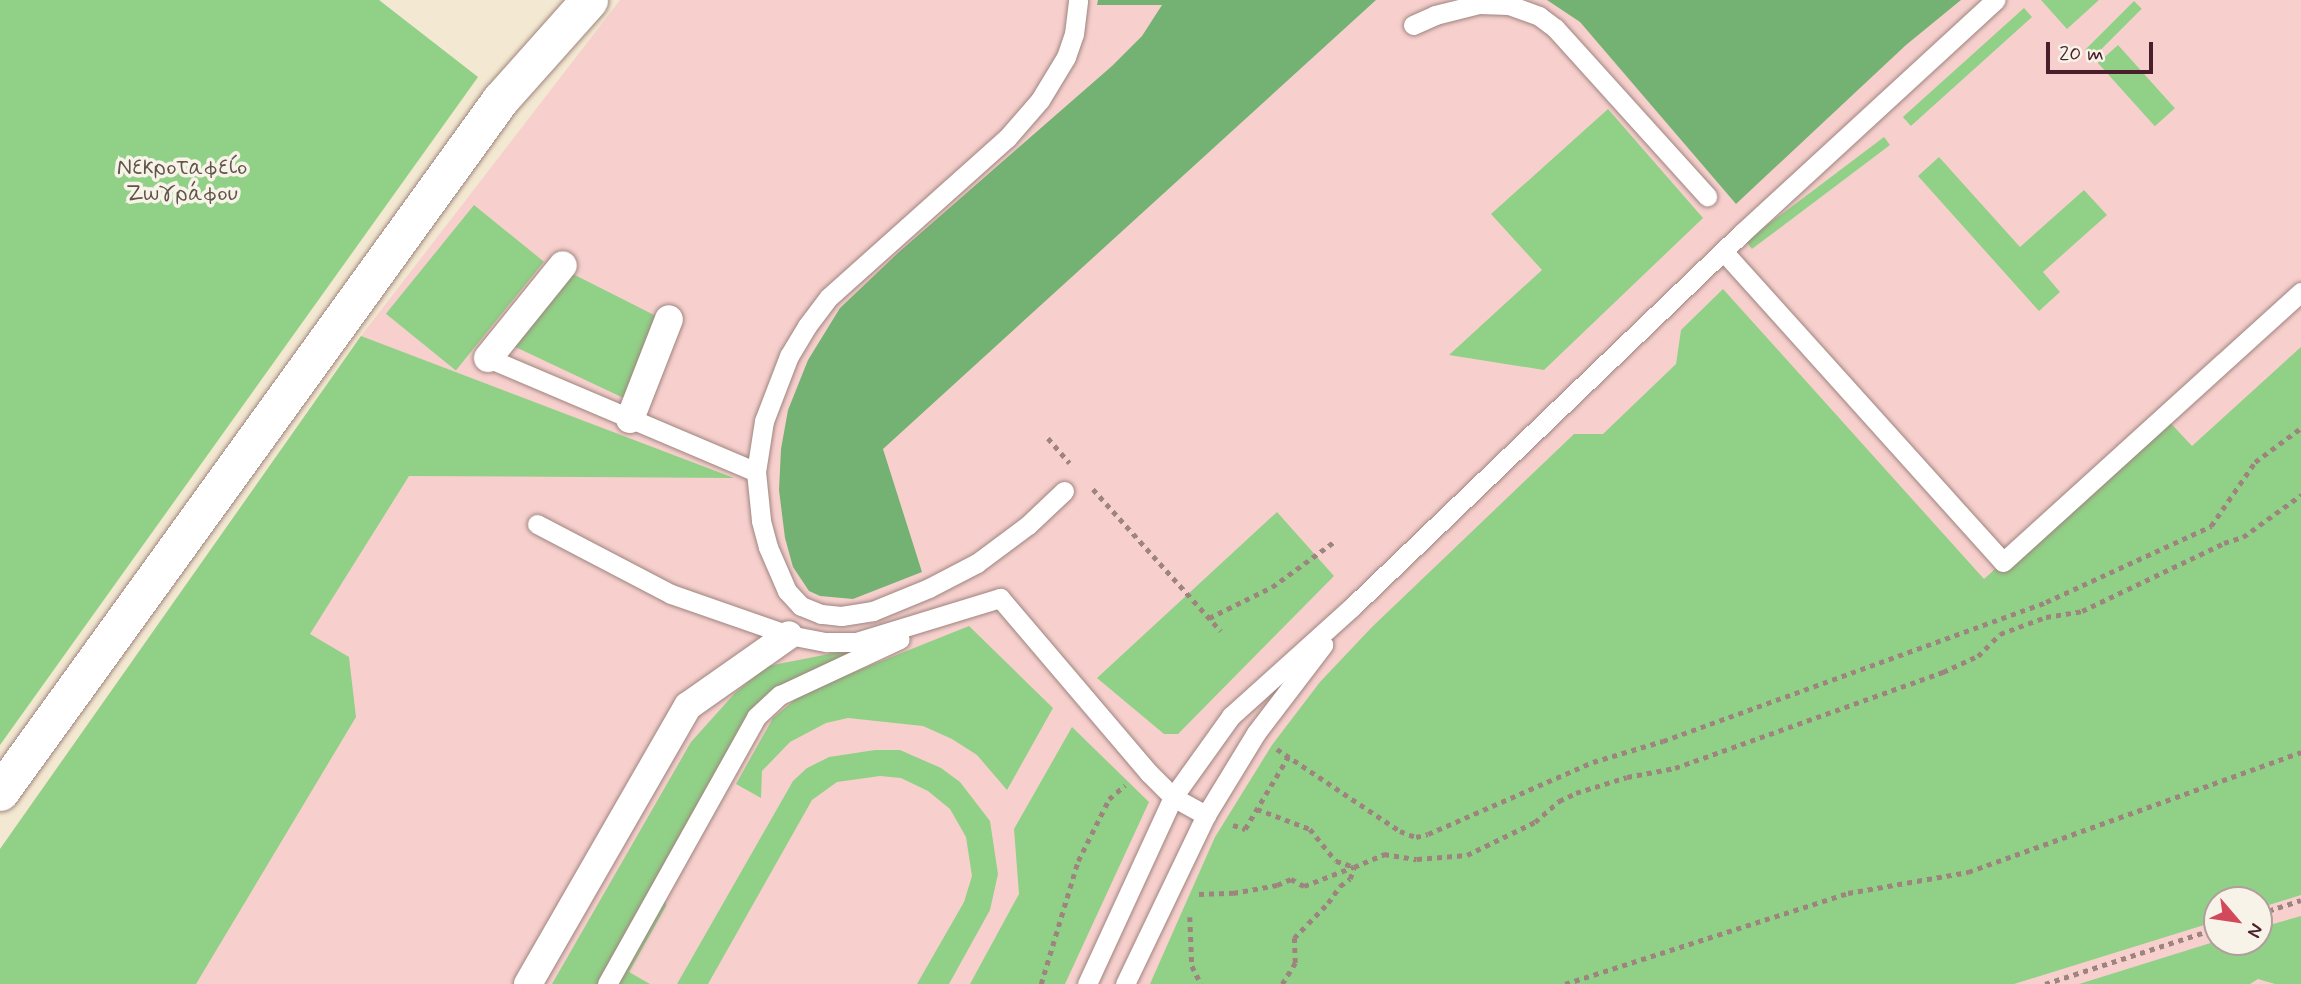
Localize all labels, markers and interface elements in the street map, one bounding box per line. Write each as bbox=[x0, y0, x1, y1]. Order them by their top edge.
scale bar bbox=[2049, 28, 2156, 72]
text: 20 m bbox=[2059, 40, 2104, 68]
park label: Νεκροταφείο Ζωγράφου bbox=[117, 154, 247, 208]
north arrow bbox=[2203, 886, 2273, 956]
text: N bbox=[2241, 919, 2269, 942]

